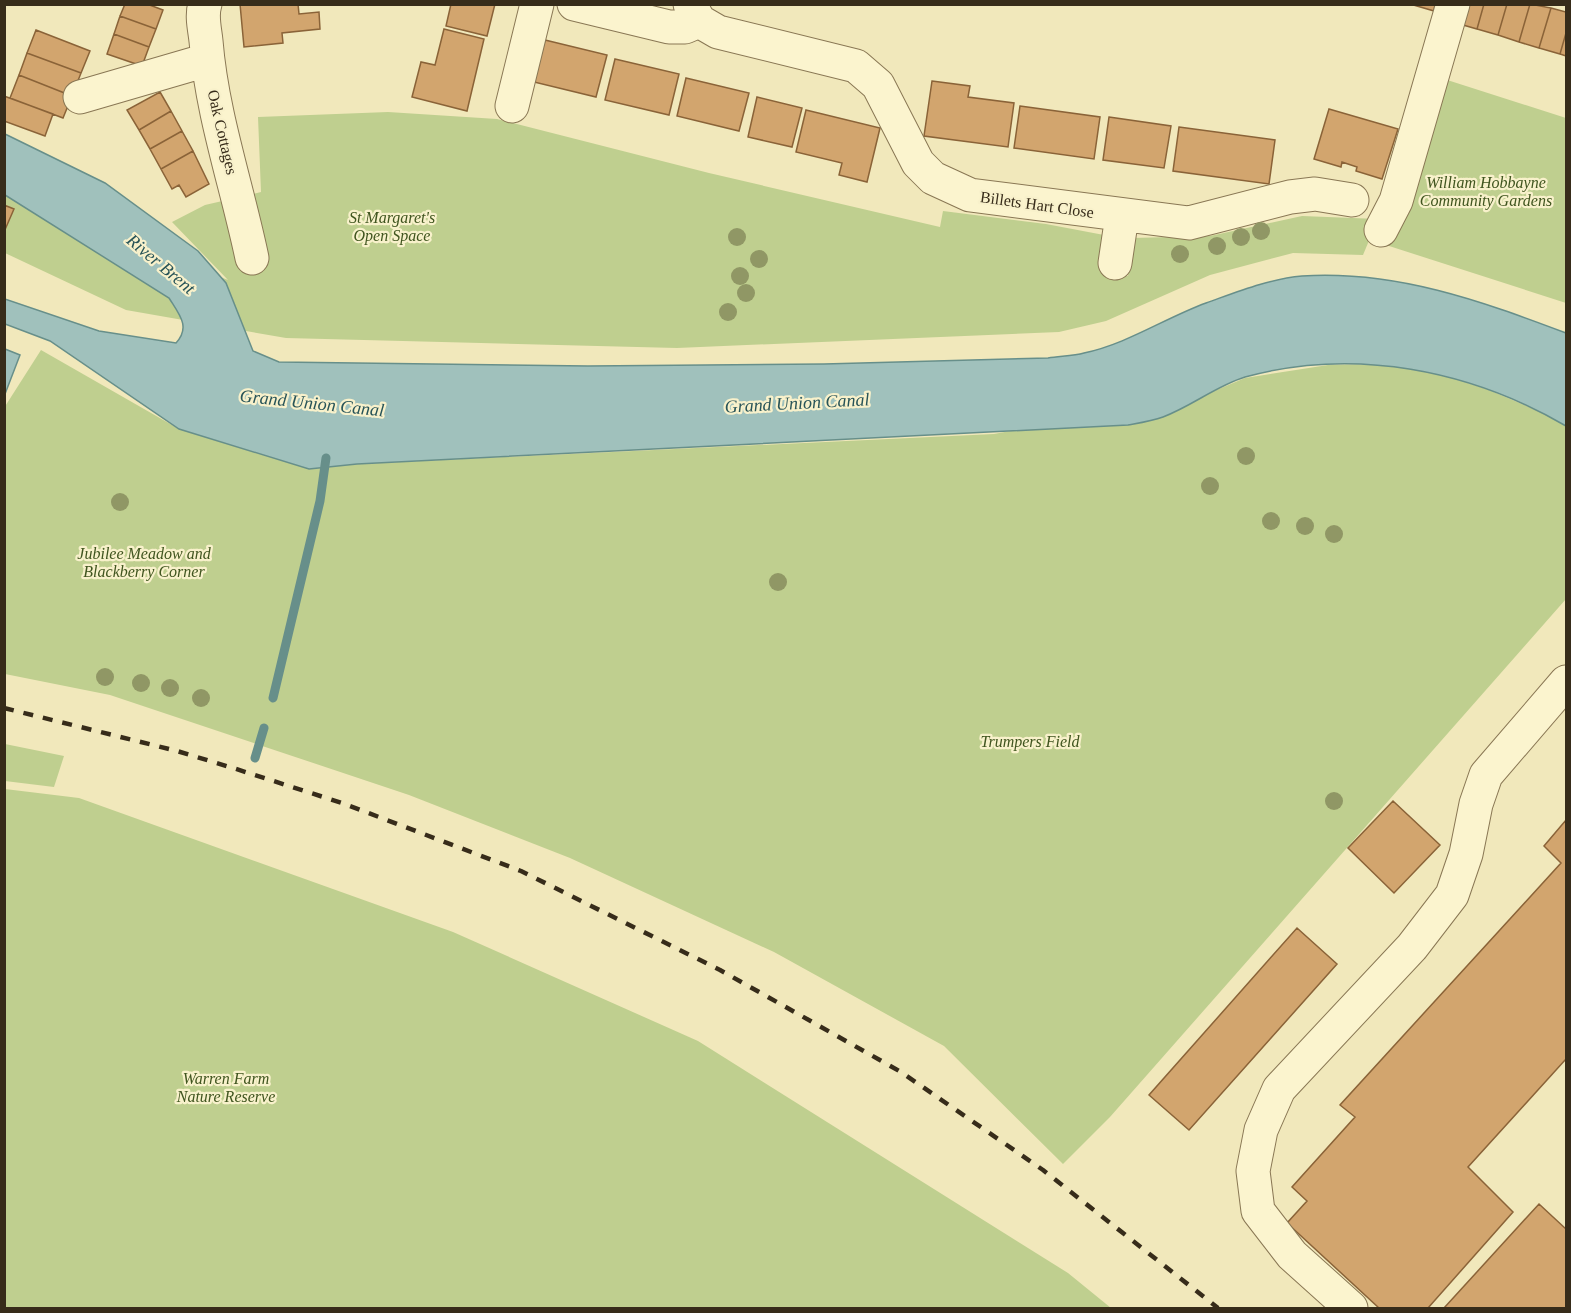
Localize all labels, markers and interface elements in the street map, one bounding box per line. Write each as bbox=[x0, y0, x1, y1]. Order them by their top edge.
street label: Oak Cottages bbox=[204, 88, 241, 176]
park label: William Hobbayne Community Gardens bbox=[1420, 174, 1552, 210]
street label: Billets Hart Close bbox=[979, 188, 1095, 221]
park label: St Margaret's Open Space bbox=[349, 209, 435, 245]
water label: River Brent bbox=[122, 229, 200, 299]
water label: Grand Union Canal bbox=[239, 385, 385, 421]
water label: Grand Union Canal bbox=[724, 389, 870, 417]
park label: Jubilee Meadow and Blackberry Corner bbox=[77, 545, 212, 581]
park label: Trumpers Field bbox=[980, 733, 1081, 751]
park label: Warren Farm Nature Reserve bbox=[176, 1070, 275, 1105]

